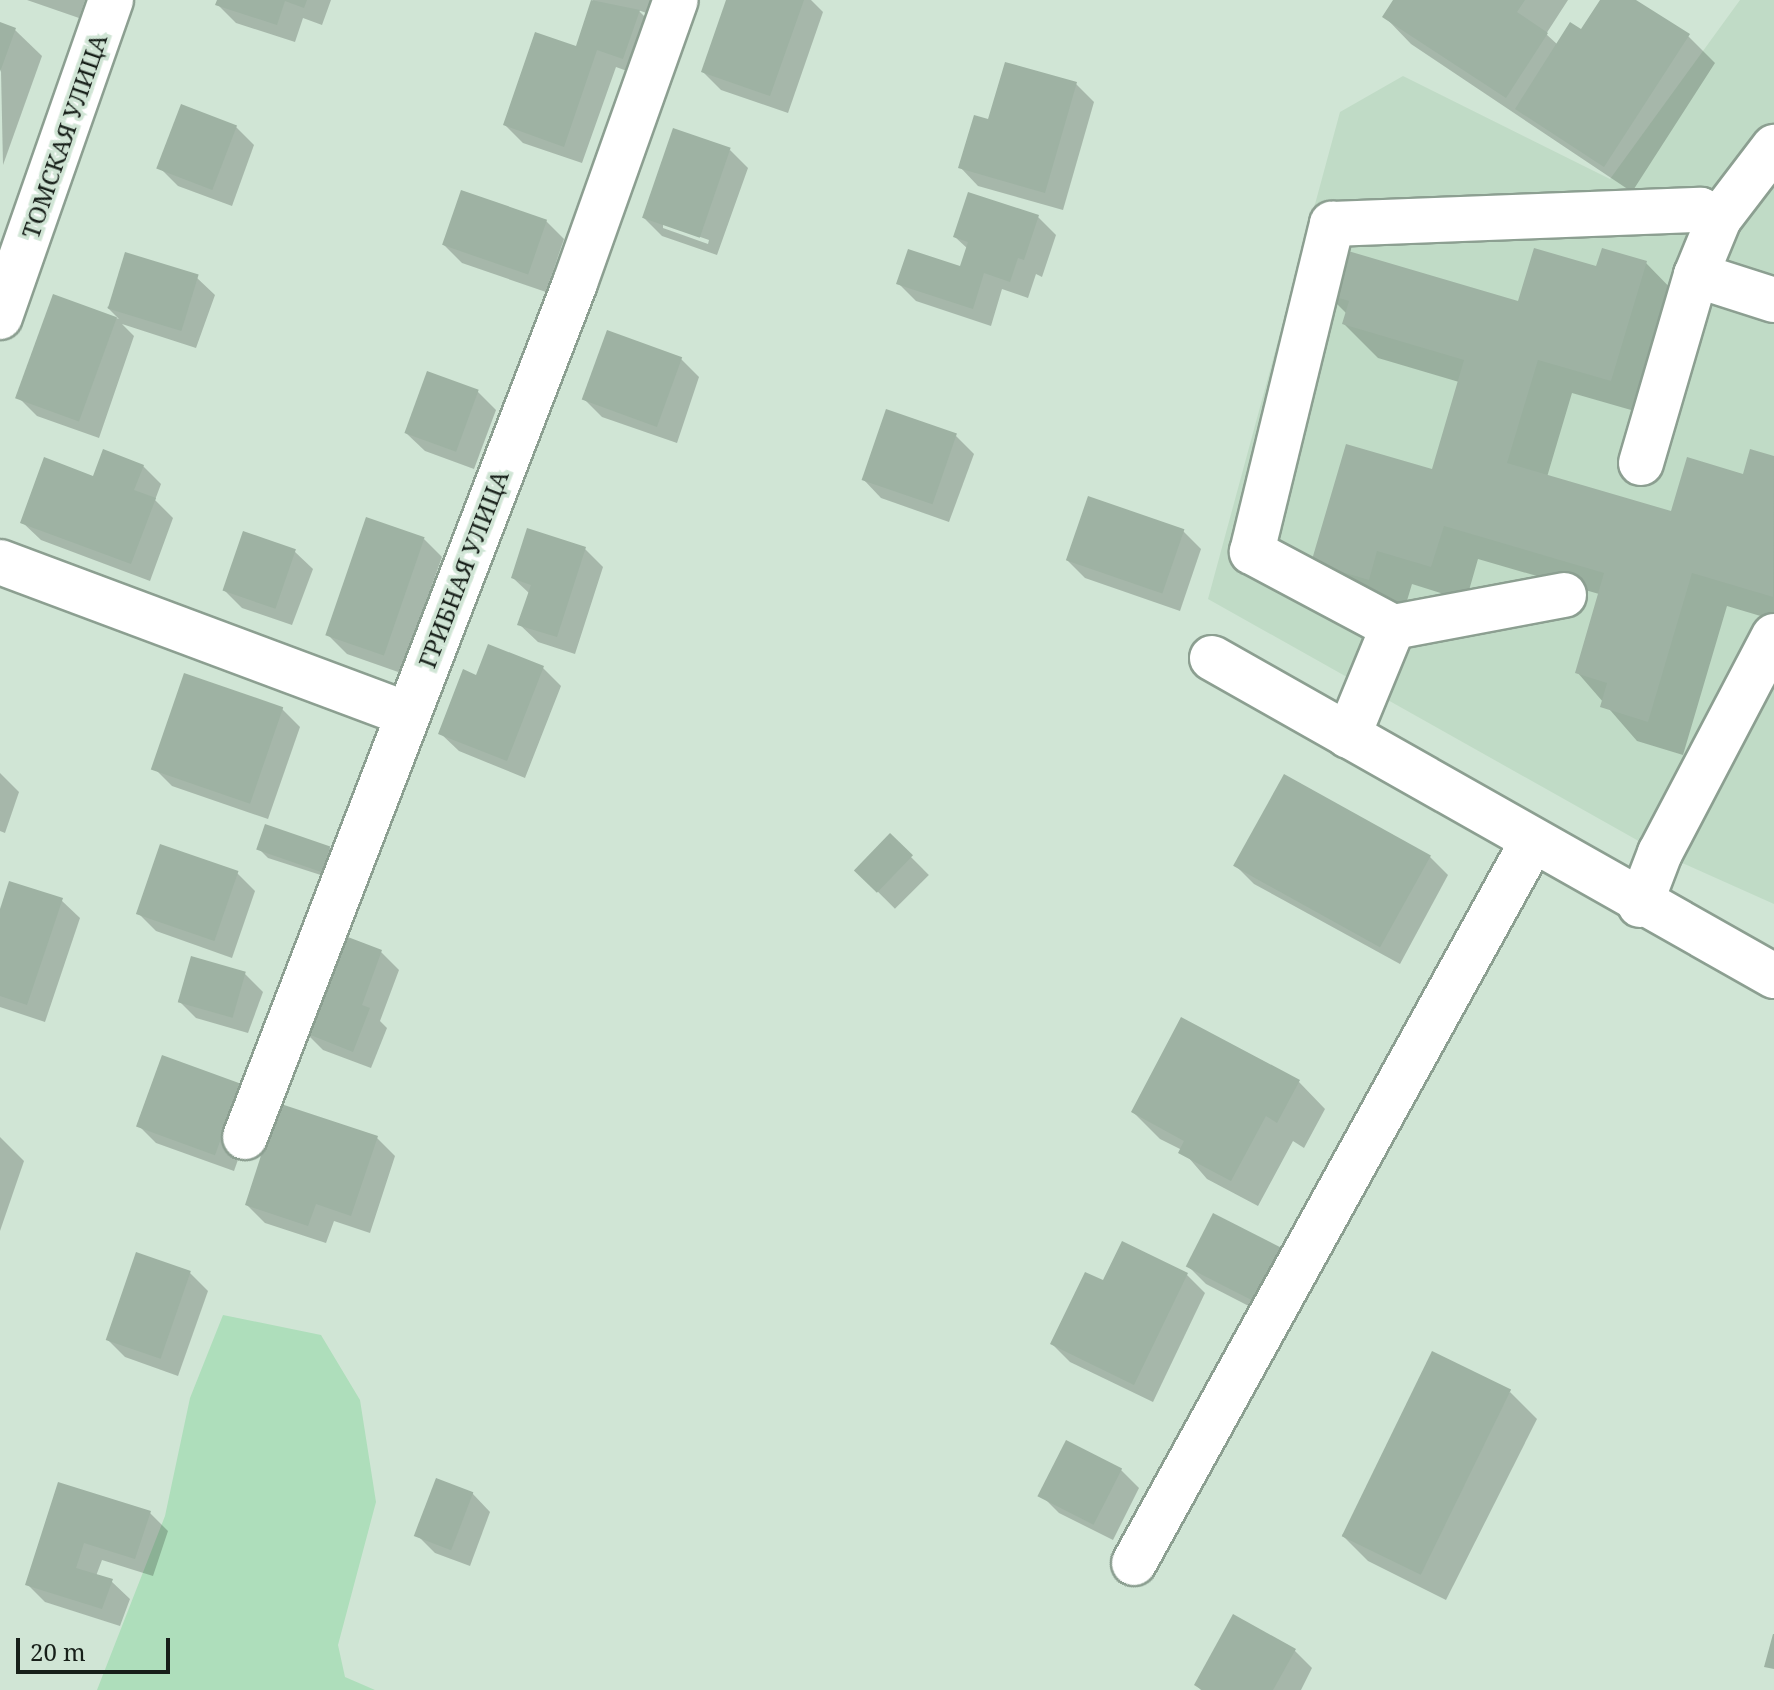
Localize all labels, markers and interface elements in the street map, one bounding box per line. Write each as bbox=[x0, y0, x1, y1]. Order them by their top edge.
street label: ТОМСКАЯ УЛИЦА bbox=[15, 30, 113, 242]
street label: ГРИБНАЯ УЛИЦА bbox=[412, 466, 514, 672]
scale bar bbox=[20, 1622, 174, 1672]
text: 20 m bbox=[30, 1635, 86, 1668]

